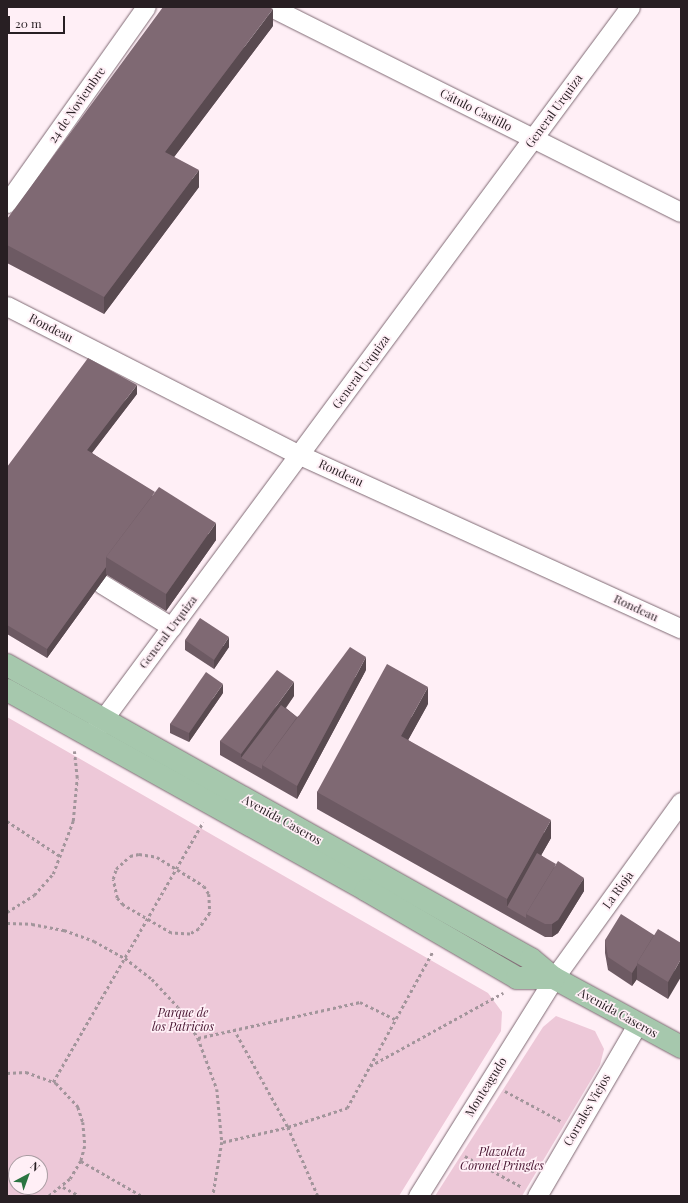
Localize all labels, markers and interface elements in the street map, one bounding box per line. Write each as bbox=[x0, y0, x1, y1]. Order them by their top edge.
scale bar bbox=[10, 8, 67, 34]
text: 20 m bbox=[15, 15, 42, 31]
street label: 24 de Noviembre bbox=[45, 64, 109, 146]
street label: General Urquiza bbox=[522, 71, 586, 151]
street label: Cátulo Castillo bbox=[438, 86, 514, 134]
street label: Rondeau bbox=[27, 311, 75, 345]
street label: General Urquiza bbox=[329, 332, 393, 412]
street label: Rondeau bbox=[316, 456, 366, 490]
street label: Rondeau bbox=[611, 591, 661, 625]
street label: General Urquiza bbox=[136, 593, 200, 671]
street label: Avenida Caseros bbox=[240, 792, 324, 848]
street label: La Rioja bbox=[600, 868, 636, 912]
street label: Avenida Caseros bbox=[576, 985, 660, 1041]
park label: Parque de los Patricios bbox=[152, 1006, 214, 1034]
street label: Monteagudo bbox=[462, 1055, 510, 1119]
street label: Corrales Viejos bbox=[560, 1071, 614, 1149]
park label: Plazoleta Coronel Pringles bbox=[460, 1145, 544, 1173]
north arrow bbox=[8, 1155, 48, 1195]
text: N bbox=[28, 1158, 43, 1175]

